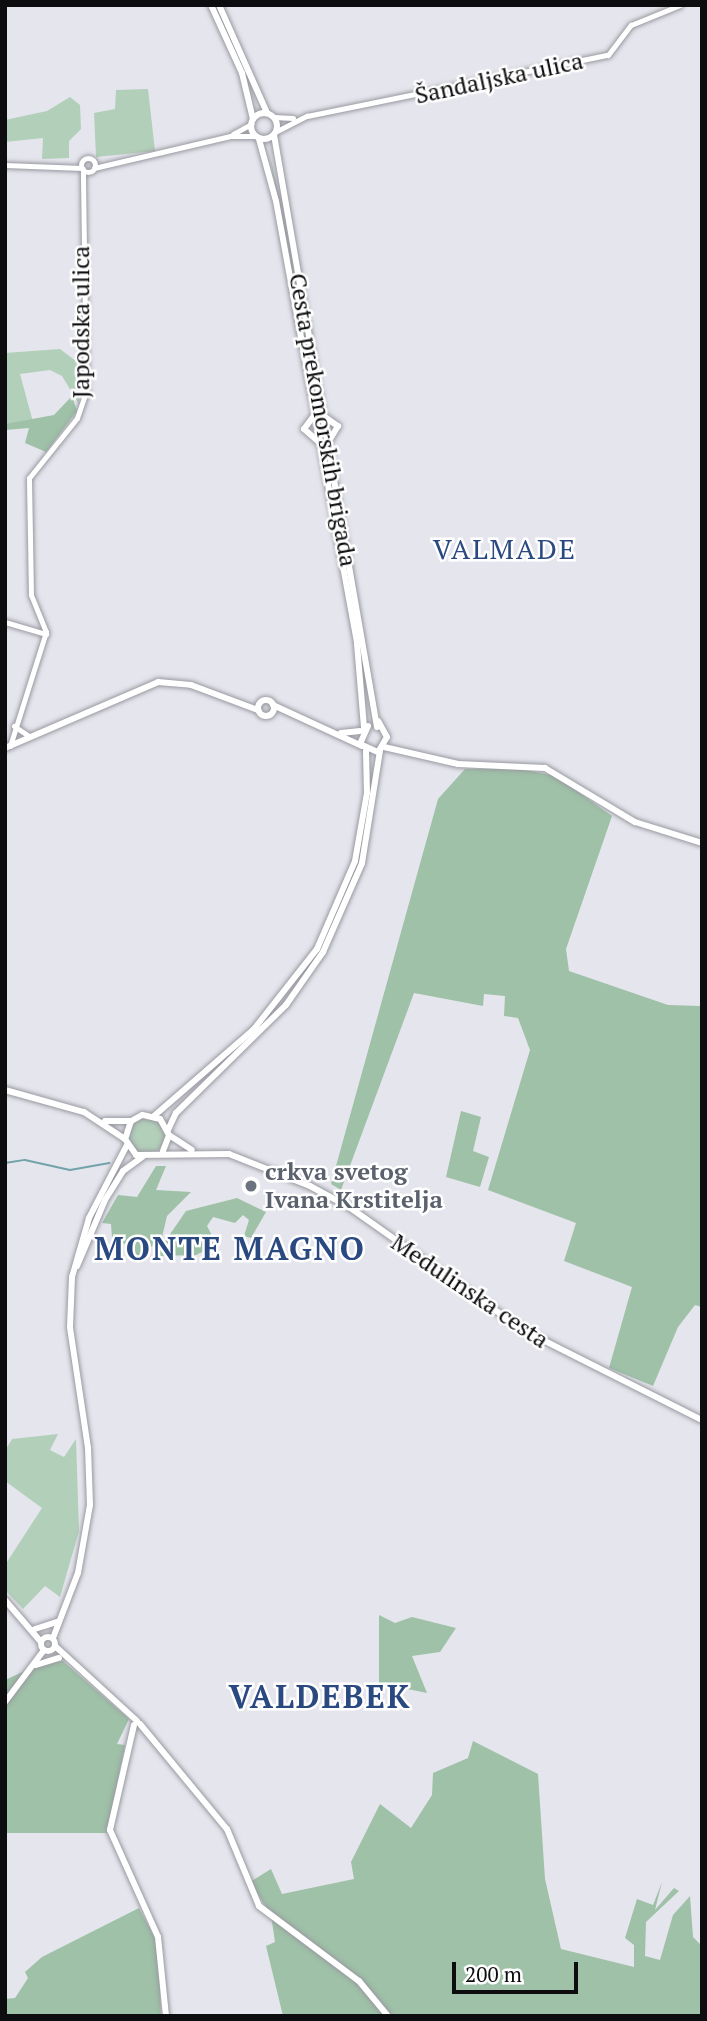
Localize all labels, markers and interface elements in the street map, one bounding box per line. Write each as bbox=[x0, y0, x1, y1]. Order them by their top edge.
street label: Šandaljska ulica bbox=[412, 46, 586, 110]
street label: Japodska ulica bbox=[67, 246, 95, 398]
street label: Cesta prekomorskih brigada bbox=[283, 271, 363, 569]
district label: VALMADE bbox=[434, 532, 576, 566]
place label: crkva svetog Ivana Krstitelja bbox=[265, 1158, 443, 1214]
marker: crkva svetog Ivana Krstitelja bbox=[243, 1178, 259, 1194]
street label: Medulinska cesta bbox=[386, 1228, 554, 1354]
district label: MONTE MAGNO bbox=[95, 1229, 365, 1267]
district label: VALDEBEK bbox=[229, 1677, 411, 1715]
scale bar bbox=[455, 1948, 581, 1992]
text: 200 m bbox=[465, 1960, 522, 1988]

